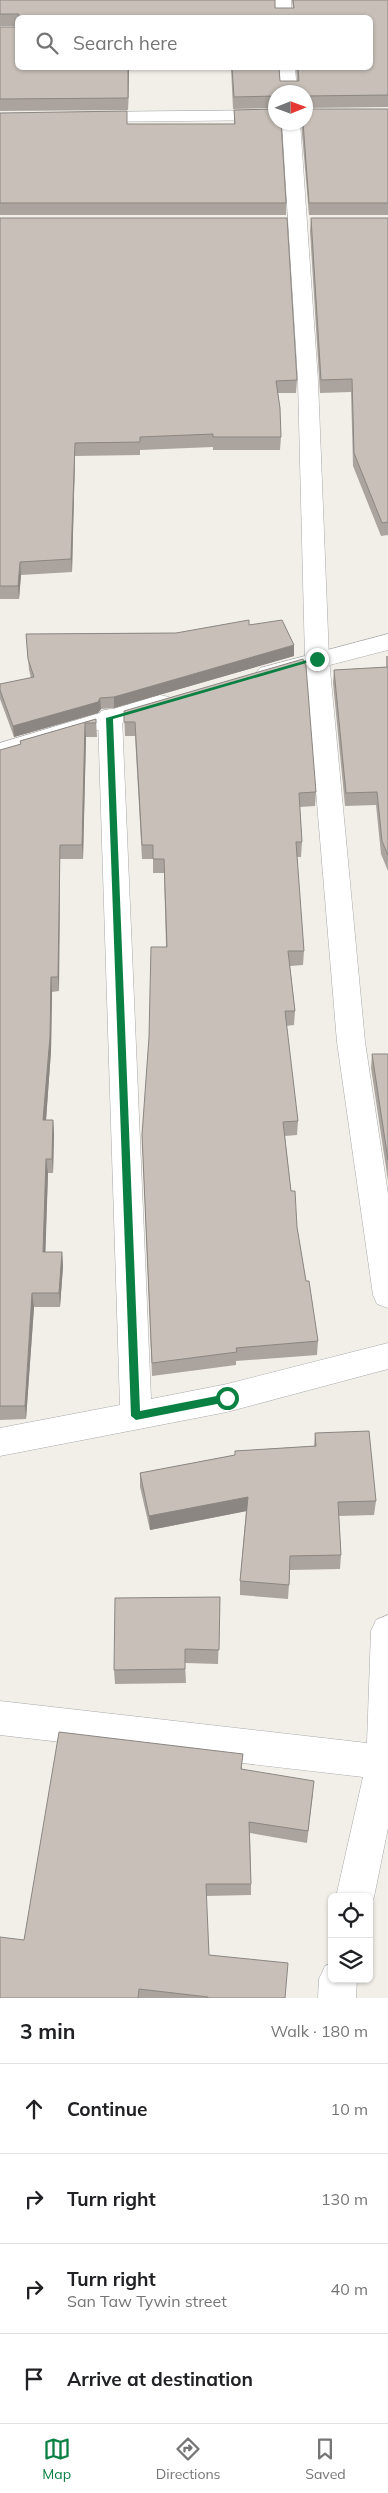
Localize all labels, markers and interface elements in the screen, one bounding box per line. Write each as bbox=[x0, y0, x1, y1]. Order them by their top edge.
search box bbox=[15, 15, 373, 70]
icon: search bbox=[33, 29, 61, 57]
text: Search here bbox=[73, 31, 177, 55]
north arrow bbox=[268, 85, 313, 130]
route end bbox=[306, 648, 329, 671]
route start bbox=[216, 1387, 239, 1410]
map controls bbox=[328, 1893, 373, 1983]
button: locate bbox=[328, 1893, 373, 1938]
button: layers bbox=[328, 1938, 373, 1983]
text: 3 min bbox=[20, 2018, 75, 2044]
text: Walk · 180 m bbox=[270, 2021, 368, 2041]
icon: ahead bbox=[20, 2095, 48, 2123]
text: Continue bbox=[67, 2097, 147, 2121]
text: 10 m bbox=[331, 2099, 368, 2119]
icon: right bbox=[20, 2185, 48, 2213]
text: Turn right bbox=[67, 2187, 156, 2211]
text: 130 m bbox=[321, 2189, 368, 2209]
text: Turn right bbox=[67, 2267, 156, 2291]
icon: right bbox=[20, 2275, 48, 2303]
text: 40 m bbox=[331, 2279, 368, 2299]
text: San Taw Tywin street bbox=[67, 2291, 227, 2311]
icon: arrive bbox=[20, 2365, 48, 2393]
text: Arrive at destination bbox=[67, 2367, 253, 2391]
tab: Map bbox=[42, 2435, 71, 2483]
tab: Directions bbox=[156, 2435, 221, 2483]
tab: Saved bbox=[305, 2435, 346, 2483]

